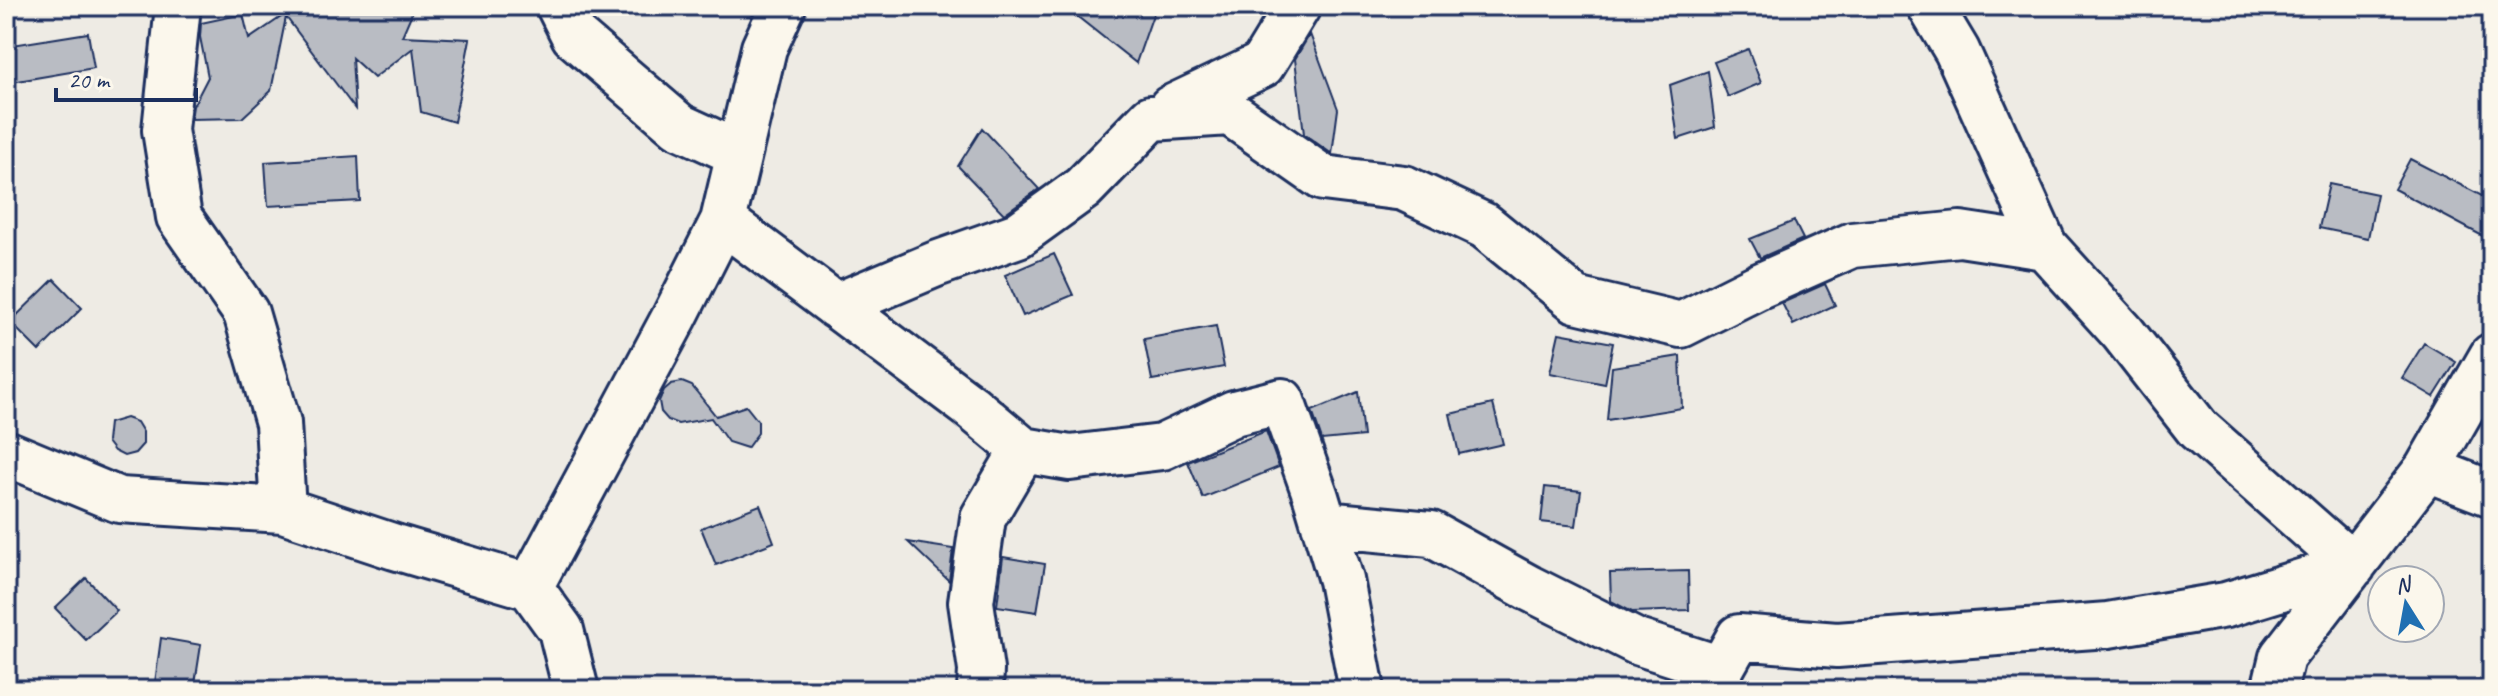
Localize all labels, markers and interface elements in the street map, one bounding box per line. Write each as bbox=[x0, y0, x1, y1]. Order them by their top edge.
scale bar bbox=[56, 52, 196, 102]
text: 20 m bbox=[68, 65, 111, 95]
north arrow bbox=[2366, 564, 2446, 644]
text: N bbox=[2393, 570, 2415, 600]

